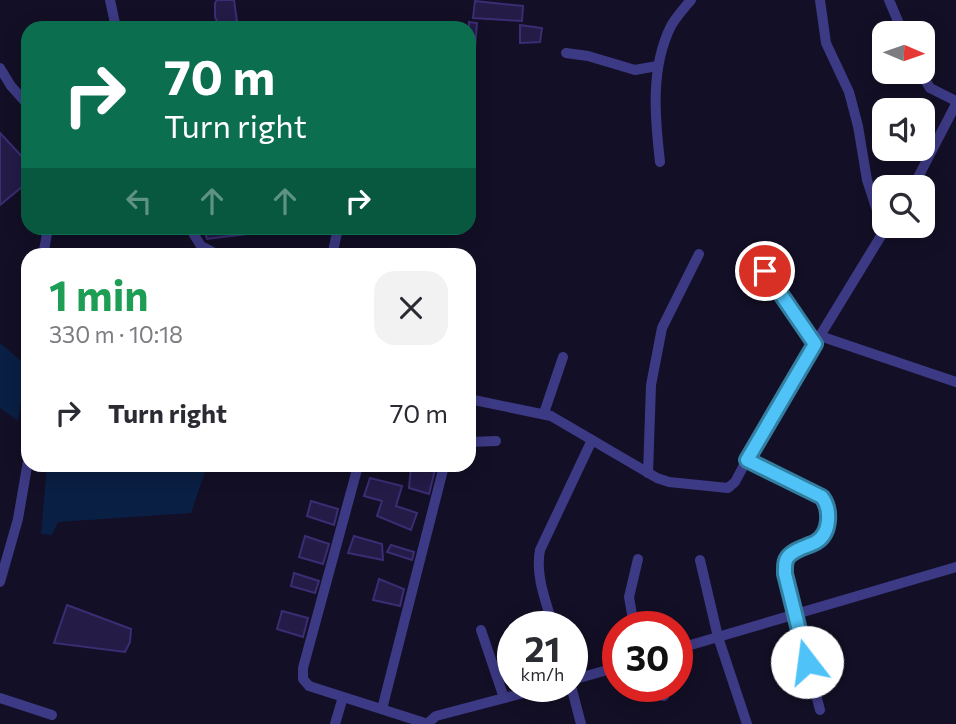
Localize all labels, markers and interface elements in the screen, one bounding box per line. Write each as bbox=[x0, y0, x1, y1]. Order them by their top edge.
north arrow bbox=[872, 21, 934, 84]
map controls bbox=[872, 21, 935, 238]
text: 70 m bbox=[164, 45, 275, 105]
icon: right bbox=[49, 49, 140, 140]
button: sound bbox=[872, 98, 935, 161]
text: Turn right bbox=[164, 105, 307, 145]
button: search bbox=[872, 175, 935, 238]
icon: left bbox=[120, 182, 158, 220]
icon: ahead bbox=[193, 182, 231, 220]
icon: ahead bbox=[266, 182, 304, 220]
icon: right bbox=[339, 182, 377, 220]
pin bbox=[735, 241, 795, 301]
icon: arrive bbox=[746, 252, 784, 290]
text: 1 min bbox=[49, 268, 149, 320]
button: close bbox=[374, 271, 448, 345]
text: 330 m · 10:18 bbox=[49, 320, 183, 348]
icon: right bbox=[49, 394, 87, 432]
text: Turn right bbox=[108, 397, 227, 428]
text: 70 m bbox=[390, 397, 448, 428]
speed limit sign: 30 bbox=[602, 611, 693, 702]
position arrow bbox=[770, 625, 844, 699]
text: 21 bbox=[525, 626, 560, 669]
text: km/h bbox=[521, 663, 564, 685]

